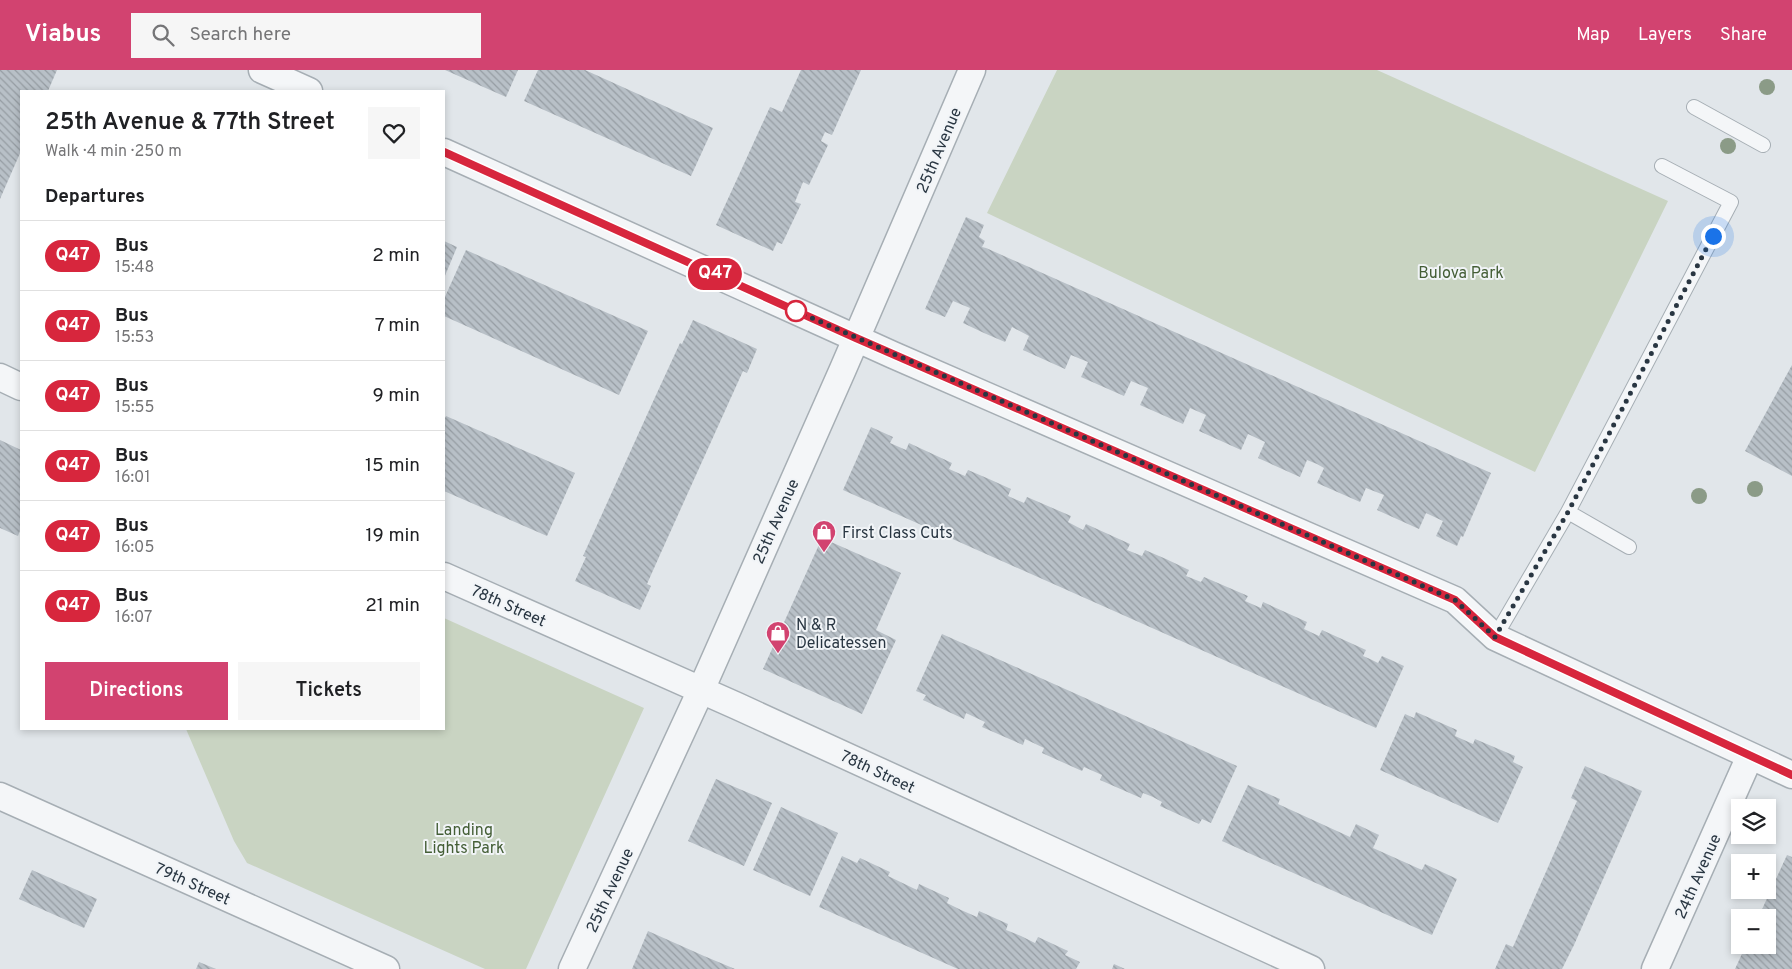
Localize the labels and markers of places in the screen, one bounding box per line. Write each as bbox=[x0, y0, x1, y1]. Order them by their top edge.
unlabelled marker bbox=[785, 300, 807, 322]
shop icon: First Class Cuts bbox=[811, 519, 837, 553]
place label: First Class Cuts bbox=[842, 524, 953, 544]
place label: N & R Delicatessen bbox=[796, 616, 887, 654]
shop icon: N & R Delicatessen bbox=[765, 620, 791, 654]

